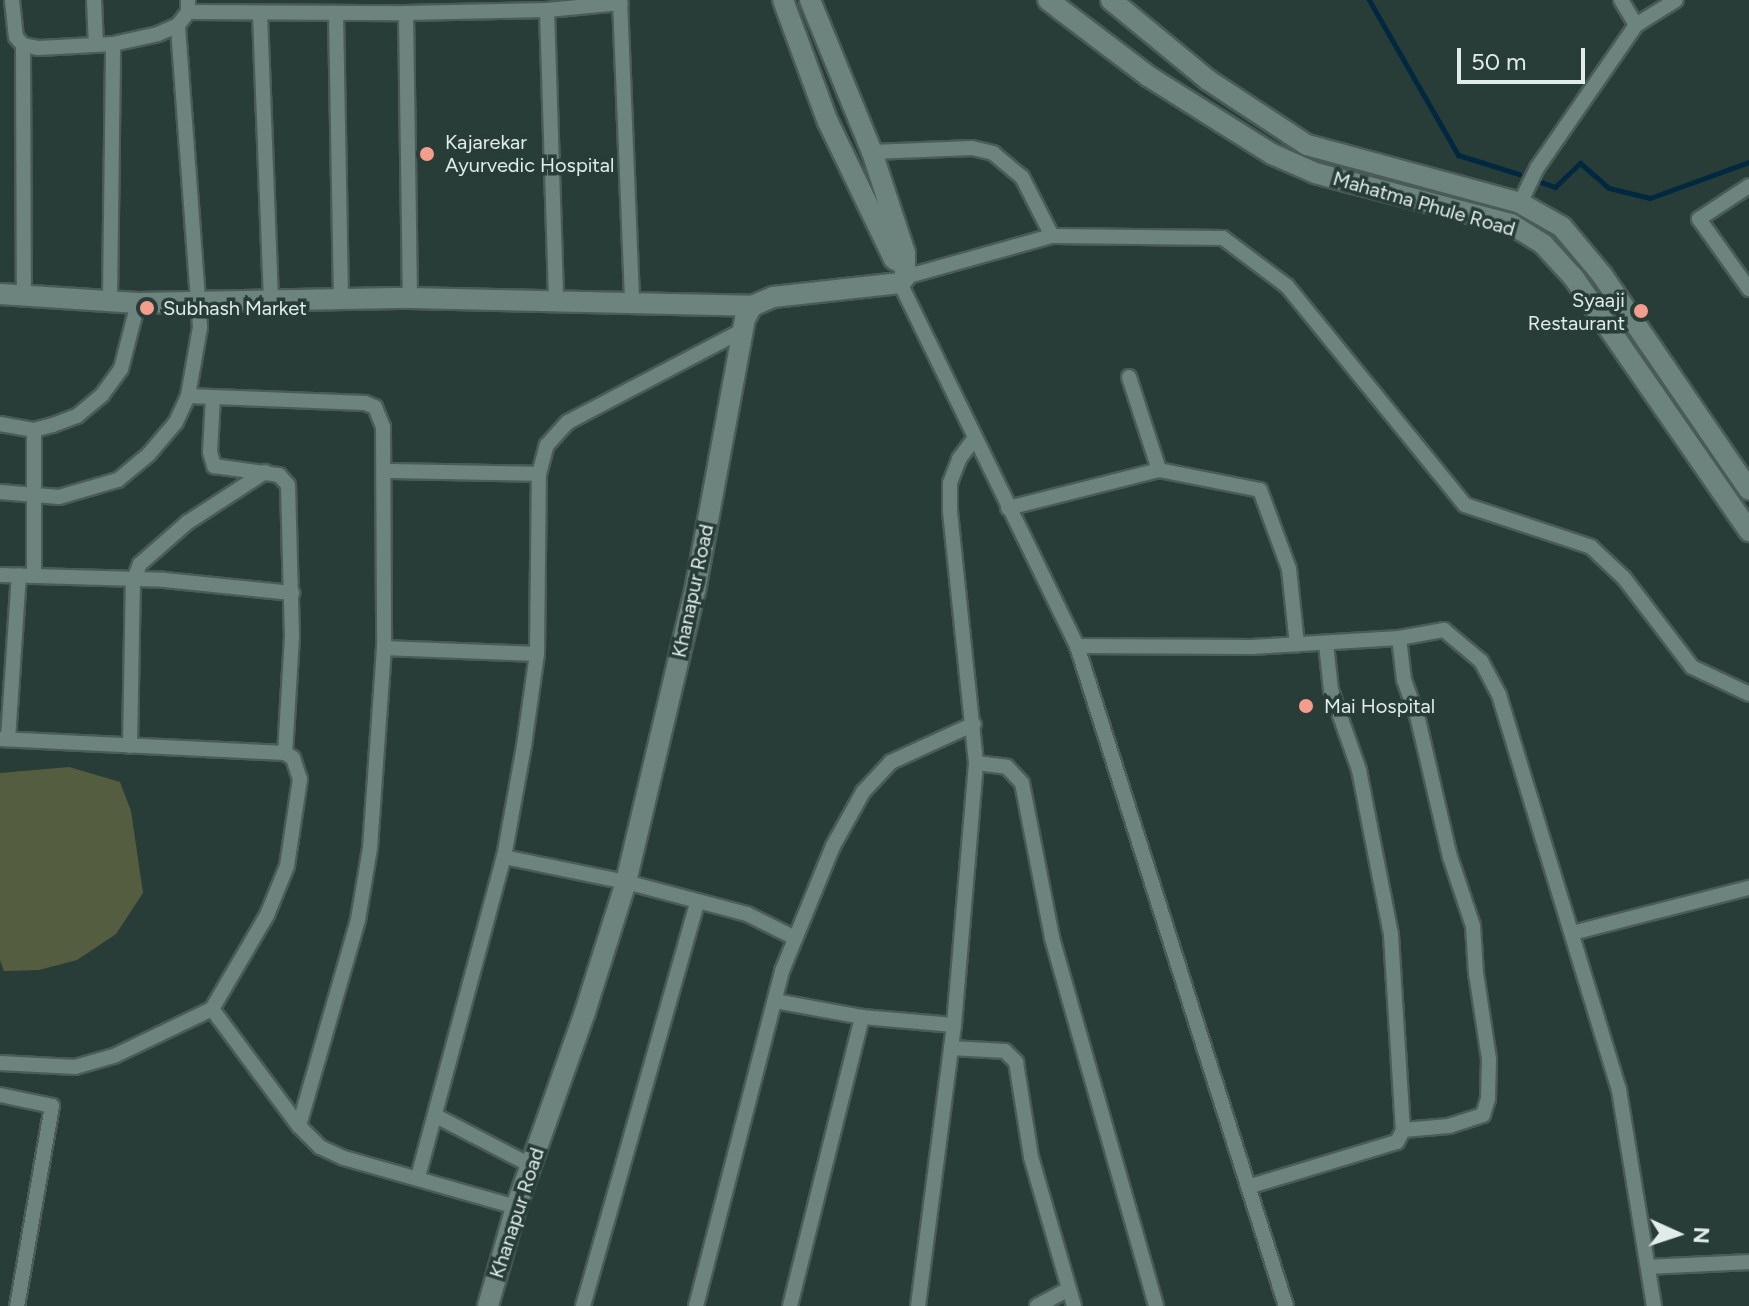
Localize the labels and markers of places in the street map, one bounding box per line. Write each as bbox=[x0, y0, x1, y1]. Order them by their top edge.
place label: Kajarekar Ayurvedic Hospital bbox=[445, 130, 614, 177]
marker: Kajarekar Ayurvedic Hospital bbox=[416, 143, 438, 165]
place label: Syaaji Restaurant bbox=[1528, 288, 1625, 335]
place label: Subhash Market bbox=[163, 296, 307, 320]
marker: Subhash Market bbox=[138, 299, 156, 317]
marker: Syaaji Restaurant bbox=[1632, 302, 1650, 320]
place label: Mai Hospital bbox=[1324, 694, 1435, 718]
marker: Mai Hospital bbox=[1295, 695, 1317, 717]

